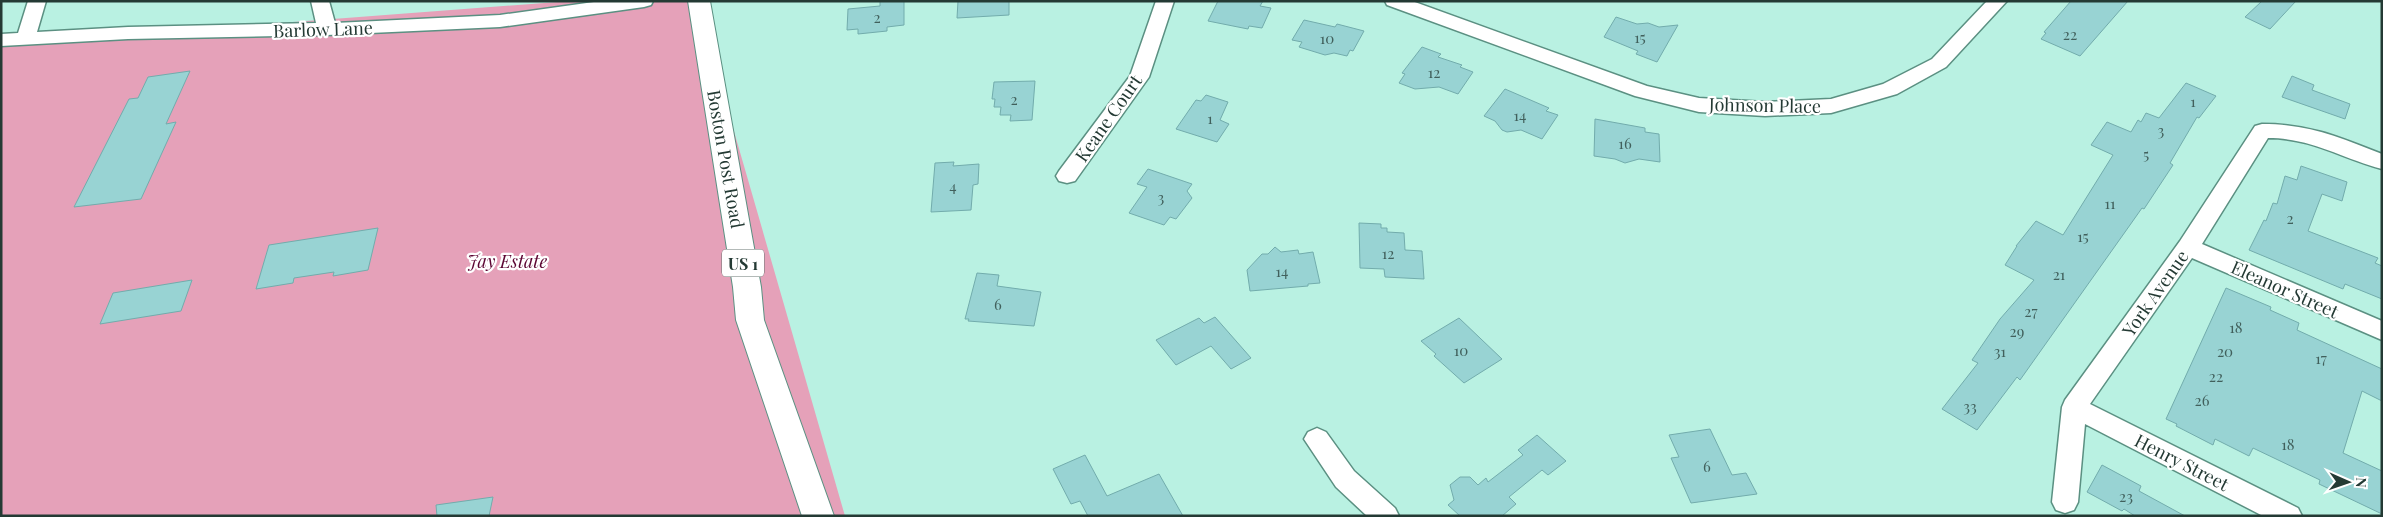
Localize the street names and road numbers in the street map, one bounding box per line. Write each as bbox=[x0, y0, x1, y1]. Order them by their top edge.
street label: Barlow Lane bbox=[273, 15, 373, 43]
street label: Keane Court bbox=[1069, 69, 1147, 166]
street label: Boston Post Road bbox=[702, 88, 750, 231]
street label: Johnson Place bbox=[1708, 92, 1821, 118]
street label: York Avenue bbox=[2116, 245, 2193, 342]
road number: US 1 bbox=[722, 250, 764, 276]
street label: Eleanor Street bbox=[2228, 255, 2343, 324]
street label: Henry Street bbox=[2131, 428, 2234, 496]

